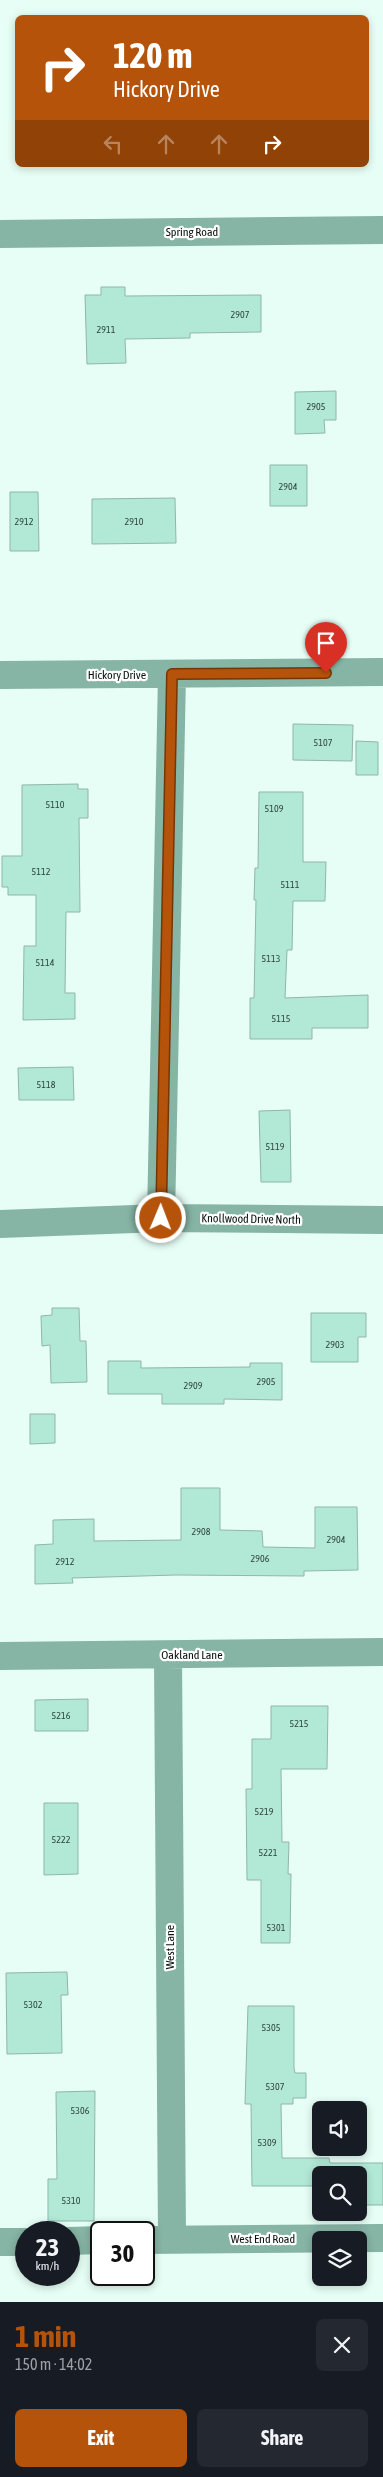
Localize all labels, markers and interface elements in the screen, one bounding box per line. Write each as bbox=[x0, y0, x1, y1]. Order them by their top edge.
icon: right bbox=[30, 35, 95, 100]
text: 120 m bbox=[113, 35, 192, 75]
text: Hickory Drive bbox=[113, 76, 220, 102]
icon: left bbox=[99, 130, 127, 158]
icon: ahead bbox=[152, 130, 180, 158]
icon: ahead bbox=[205, 130, 233, 158]
icon: right bbox=[258, 130, 286, 158]
street label: Spring Road bbox=[166, 225, 218, 239]
house number: 2907 bbox=[231, 309, 250, 320]
house number: 2911 bbox=[97, 324, 116, 335]
house number: 2905 bbox=[307, 401, 326, 412]
house number: 2904 bbox=[279, 481, 298, 492]
house number: 2912 bbox=[15, 516, 34, 527]
house number: 2910 bbox=[125, 516, 144, 527]
pin bbox=[305, 622, 347, 673]
icon: arrive bbox=[312, 629, 340, 657]
street label: Hickory Drive bbox=[88, 668, 146, 682]
house number: 5107 bbox=[314, 737, 333, 748]
house number: 5110 bbox=[46, 799, 65, 810]
house number: 5109 bbox=[265, 803, 284, 814]
house number: 5112 bbox=[32, 866, 51, 877]
house number: 5111 bbox=[281, 879, 300, 890]
house number: 5113 bbox=[262, 953, 281, 964]
house number: 5114 bbox=[36, 957, 55, 968]
house number: 5115 bbox=[272, 1013, 291, 1024]
house number: 5118 bbox=[37, 1079, 56, 1090]
house number: 5119 bbox=[266, 1141, 285, 1152]
position arrow bbox=[134, 1191, 186, 1243]
street label: Knollwood Drive North bbox=[201, 1211, 301, 1227]
house number: 2903 bbox=[326, 1339, 345, 1350]
house number: 2905 bbox=[257, 1376, 276, 1387]
house number: 2909 bbox=[184, 1380, 203, 1391]
house number: 2908 bbox=[192, 1526, 211, 1537]
house number: 2904 bbox=[327, 1534, 346, 1545]
house number: 2906 bbox=[251, 1553, 270, 1564]
house number: 2912 bbox=[56, 1556, 75, 1567]
street label: Oakland Lane bbox=[161, 1648, 223, 1662]
house number: 5216 bbox=[52, 1710, 71, 1721]
house number: 5215 bbox=[290, 1718, 309, 1729]
house number: 5219 bbox=[255, 1806, 274, 1817]
house number: 5222 bbox=[52, 1834, 71, 1845]
house number: 5221 bbox=[259, 1847, 278, 1858]
house number: 5301 bbox=[267, 1922, 286, 1933]
street label: West Lane bbox=[163, 1925, 177, 1969]
house number: 5302 bbox=[24, 1999, 43, 2010]
house number: 5305 bbox=[262, 2022, 281, 2033]
house number: 5307 bbox=[266, 2081, 285, 2092]
map controls bbox=[312, 2101, 367, 2286]
button: sound bbox=[312, 2101, 367, 2156]
house number: 5306 bbox=[71, 2105, 90, 2116]
house number: 5309 bbox=[258, 2137, 277, 2148]
button: search bbox=[312, 2166, 367, 2221]
house number: 5310 bbox=[62, 2195, 81, 2206]
speed limit sign: 30 bbox=[90, 2221, 155, 2286]
button: layers bbox=[312, 2231, 367, 2286]
street label: West End Road bbox=[231, 2232, 295, 2246]
text: 23 bbox=[36, 2233, 59, 2261]
text: km/h bbox=[36, 2259, 59, 2273]
text: 1 min bbox=[15, 2319, 76, 2353]
button: close bbox=[316, 2319, 368, 2371]
text: 150 m · 14:02 bbox=[15, 2355, 92, 2373]
button: Exit bbox=[15, 2409, 187, 2467]
button: Share bbox=[197, 2409, 368, 2467]

